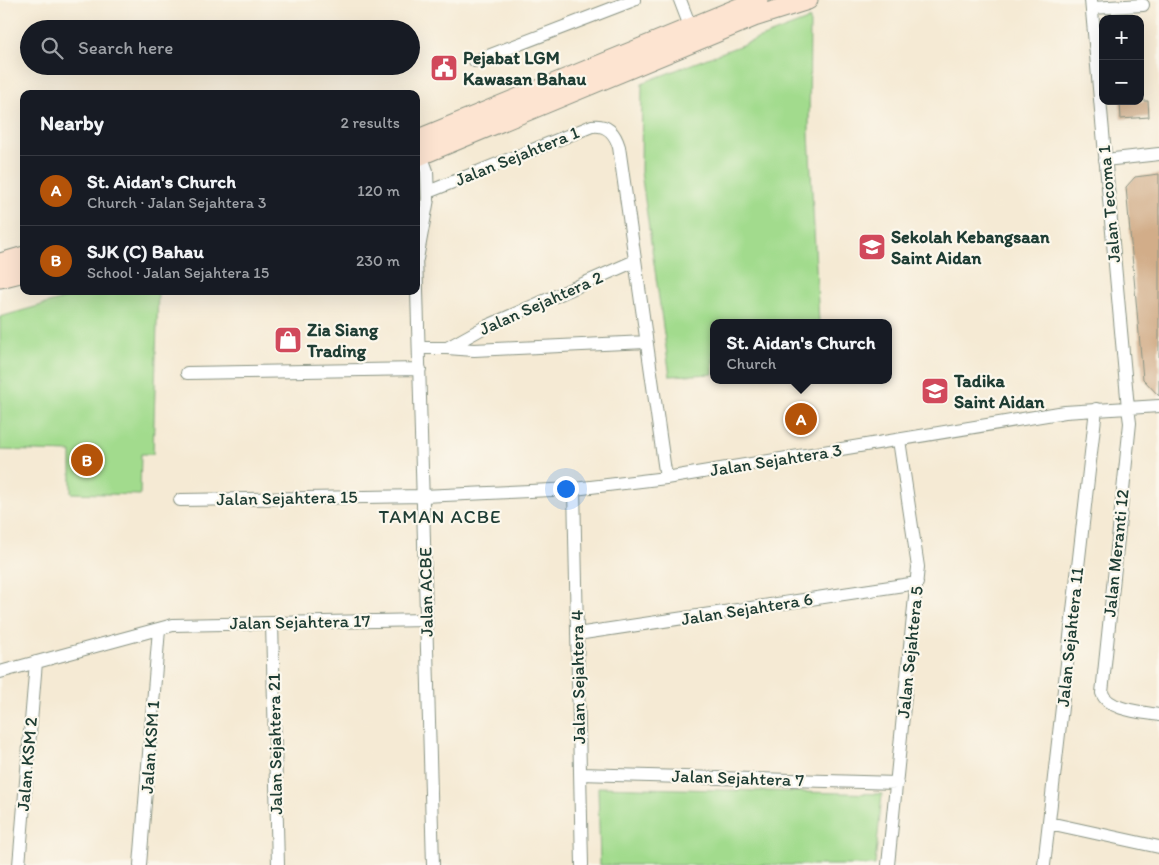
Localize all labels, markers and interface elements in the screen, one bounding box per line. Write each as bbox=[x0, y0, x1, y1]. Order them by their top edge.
map controls bbox=[1099, 15, 1144, 105]
button: + bbox=[1099, 15, 1144, 60]
search box bbox=[20, 20, 420, 75]
icon: search bbox=[38, 34, 66, 62]
text: Search here bbox=[78, 36, 173, 59]
place label: Pejabat LGM Kawasan Bahau bbox=[463, 47, 587, 90]
public building icon: Pejabat LGM Kawasan Bahau bbox=[429, 53, 459, 83]
button: − bbox=[1099, 60, 1144, 105]
text: Nearby bbox=[40, 110, 104, 135]
text: 2 results bbox=[340, 113, 400, 132]
street label: Jalan Sejahtera 1 bbox=[452, 121, 582, 191]
street label: Jalan Tecoma 1 bbox=[1093, 144, 1125, 264]
text: St. Aidan's Church bbox=[87, 170, 236, 193]
text: A bbox=[51, 181, 61, 200]
text: 120 m bbox=[357, 181, 400, 200]
text: Church · Jalan Sejahtera 3 bbox=[87, 193, 266, 212]
place label: Sekolah Kebangsaan Saint Aidan bbox=[891, 226, 1050, 269]
school or university icon: Sekolah Kebangsaan Saint Aidan bbox=[857, 232, 887, 262]
text: SJK (C) Bahau bbox=[87, 240, 204, 263]
text: B bbox=[51, 251, 61, 270]
text: 230 m bbox=[356, 251, 400, 270]
text: School · Jalan Sejahtera 15 bbox=[87, 263, 269, 282]
street label: Jalan Sejahtera 2 bbox=[476, 266, 607, 340]
place label: Zia Siang Trading bbox=[306, 319, 379, 362]
popup bbox=[710, 319, 892, 384]
shop icon: Zia Siang Trading bbox=[273, 325, 303, 355]
text: St. Aidan's Church bbox=[727, 331, 875, 354]
text: Church bbox=[727, 354, 776, 373]
place label: Tadika Saint Aidan bbox=[953, 370, 1045, 413]
school or university icon: Tadika Saint Aidan bbox=[920, 376, 950, 406]
pin: A bbox=[785, 400, 817, 438]
street label: Jalan Sejahtera 3 bbox=[708, 439, 844, 481]
pin: B bbox=[71, 441, 103, 479]
your location bbox=[553, 476, 579, 502]
street label: Jalan Sejahtera 15 bbox=[216, 486, 358, 510]
street label: Jalan Meranti 12 bbox=[1098, 487, 1134, 618]
district label: TAMAN ACBE bbox=[379, 505, 501, 528]
street label: Jalan ACBE bbox=[414, 547, 438, 637]
street label: Jalan Sejahtera 11 bbox=[1052, 566, 1088, 708]
street label: Jalan Sejahtera 5 bbox=[892, 585, 928, 719]
street label: Jalan Sejahtera 6 bbox=[680, 588, 814, 630]
street label: Jalan Sejahtera 4 bbox=[566, 609, 590, 744]
street label: Jalan Sejahtera 17 bbox=[229, 610, 371, 634]
street label: Jalan Sejahtera 21 bbox=[263, 673, 287, 815]
street label: Jalan KSM 1 bbox=[136, 700, 164, 794]
street label: Jalan KSM 2 bbox=[12, 715, 42, 812]
street label: Jalan Sejahtera 7 bbox=[671, 765, 805, 791]

